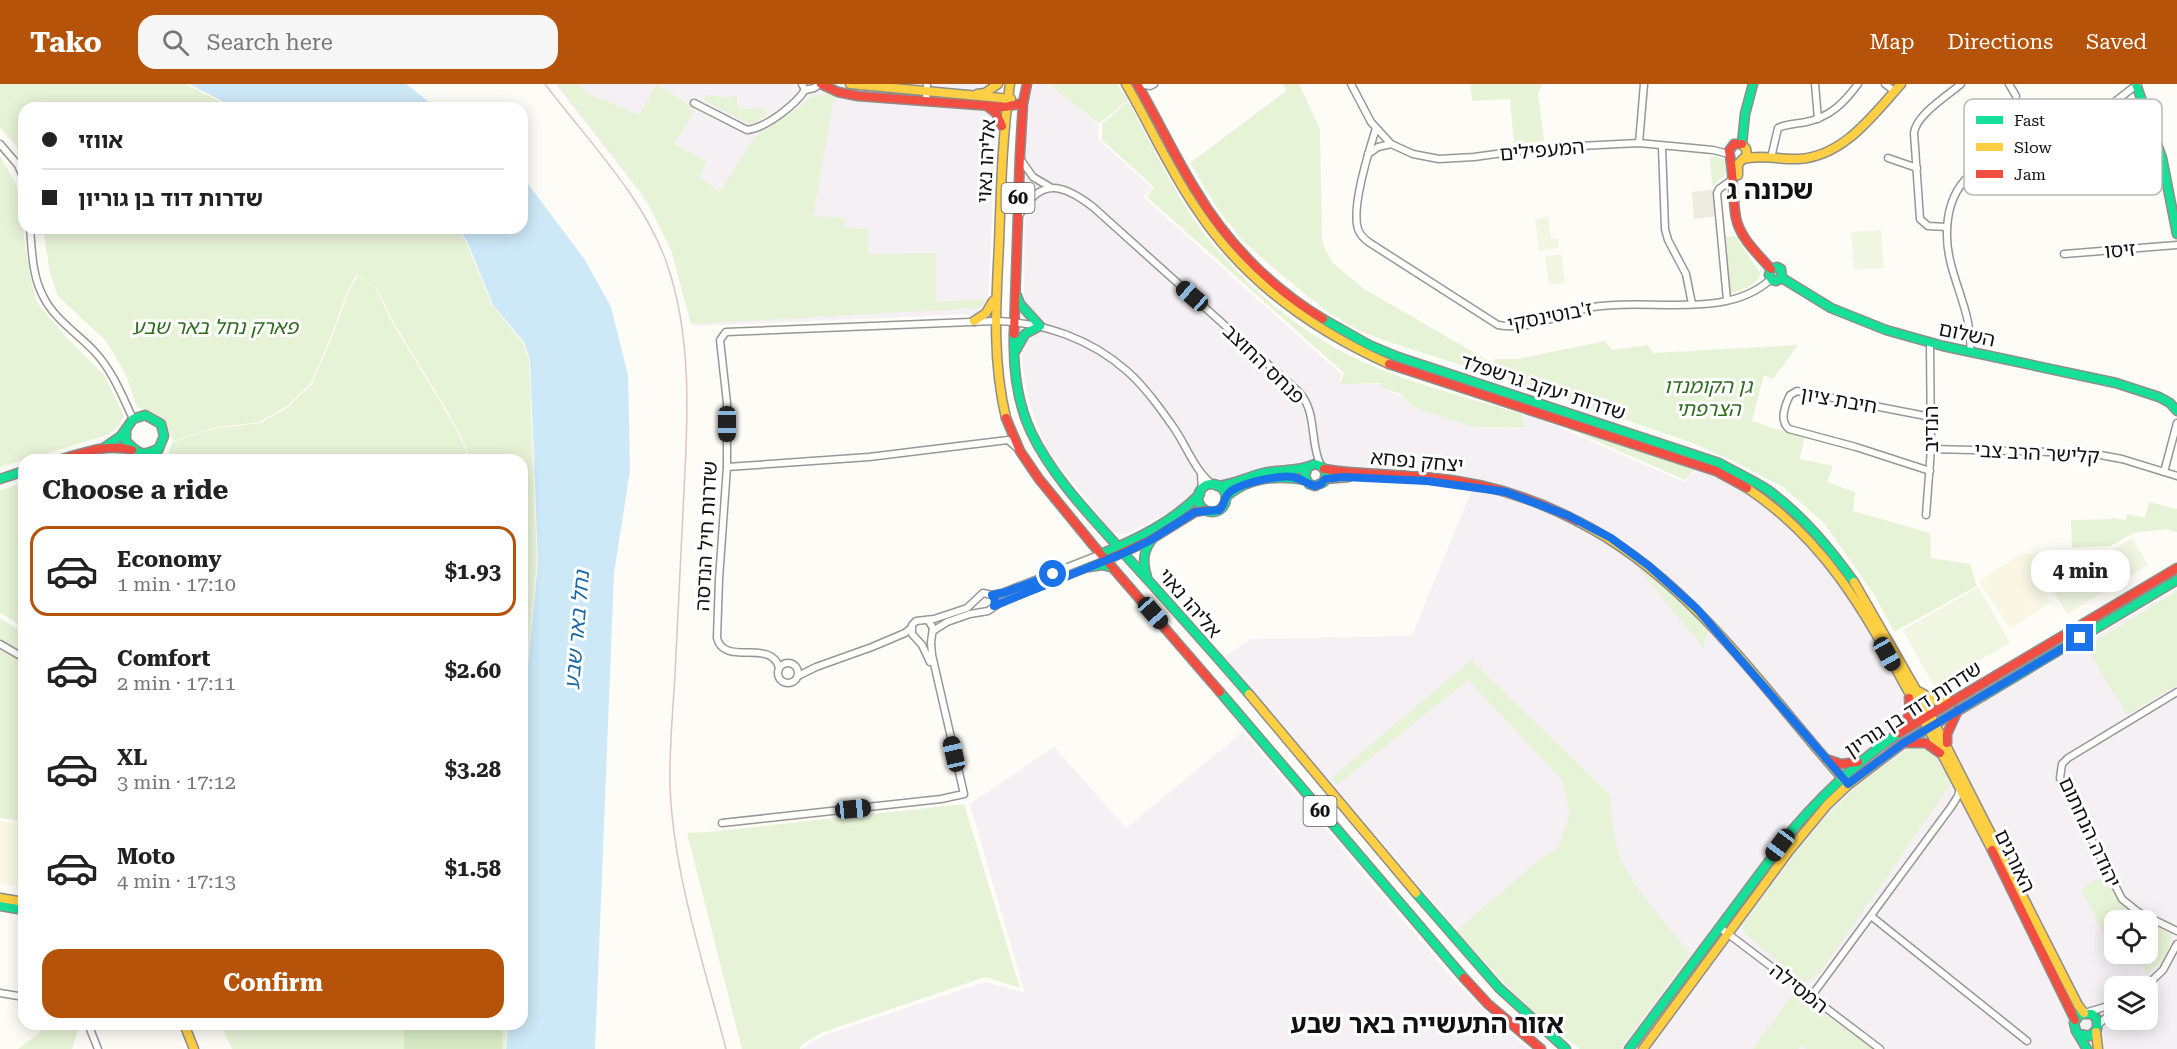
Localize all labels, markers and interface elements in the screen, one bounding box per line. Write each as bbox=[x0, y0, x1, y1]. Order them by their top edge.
search box bbox=[138, 15, 558, 69]
text: Tako bbox=[30, 26, 102, 59]
icon: search bbox=[159, 26, 192, 59]
text: Search here bbox=[207, 30, 333, 55]
text: Map bbox=[1870, 30, 1914, 54]
text: Directions bbox=[1947, 30, 2053, 54]
text: Saved bbox=[2086, 30, 2147, 54]
legend bbox=[1964, 99, 2162, 195]
text: Fast bbox=[2014, 111, 2045, 130]
street label: אליהו נאוי bbox=[972, 118, 1000, 204]
text: אווזי bbox=[78, 128, 123, 153]
street label: המעפילים bbox=[1499, 134, 1585, 166]
text: Slow bbox=[2014, 138, 2052, 157]
text: Jam bbox=[2014, 165, 2046, 184]
district label: שכונה ג bbox=[1726, 175, 1814, 205]
road number: 60 bbox=[1002, 183, 1034, 213]
text: שדרות דוד בן גוריון bbox=[78, 186, 263, 211]
street label: זיסו bbox=[2103, 237, 2137, 263]
car bbox=[1173, 277, 1211, 315]
street label: ז'בוטינסקי bbox=[1505, 296, 1595, 336]
park label: פארק נחל באר שבע bbox=[132, 315, 300, 339]
street label: השלום bbox=[1937, 316, 1997, 352]
street label: פנחס החוצב bbox=[1218, 319, 1310, 409]
street label: שדרות יעקב גרשפלד bbox=[1457, 349, 1629, 425]
park label: גן הקומנדו הצרפתי bbox=[1664, 374, 1753, 421]
street label: חיבת ציון bbox=[1799, 381, 1879, 419]
street label: הנדיב bbox=[1919, 405, 1943, 453]
car bbox=[718, 406, 736, 442]
street label: קלישר הרב צבי bbox=[1974, 438, 2100, 468]
street label: יצחק נפחא bbox=[1369, 445, 1465, 477]
street label: שדרות חיל הנדסה bbox=[690, 460, 722, 612]
text: Choose a ride bbox=[42, 474, 228, 506]
icon: car bbox=[45, 544, 99, 598]
text: Economy bbox=[117, 547, 221, 572]
callout: 4 min bbox=[2030, 551, 2130, 593]
text: $1.93 bbox=[445, 559, 501, 584]
text: 4 min bbox=[2053, 559, 2108, 583]
route start bbox=[1039, 560, 1066, 587]
street label: אליהו נאוי bbox=[1153, 563, 1227, 643]
water label: נחל באר שבע bbox=[560, 568, 594, 690]
text: 1 min · 17:10 bbox=[117, 572, 236, 596]
car bbox=[1134, 594, 1172, 632]
route end bbox=[2066, 624, 2093, 651]
car bbox=[1870, 634, 1904, 674]
icon: car bbox=[45, 643, 99, 697]
text: Comfort bbox=[117, 646, 210, 671]
street label: שדרות דוד בן גוריון bbox=[1840, 656, 1986, 762]
text: $2.60 bbox=[445, 658, 501, 683]
text: 2 min · 17:11 bbox=[117, 671, 236, 695]
car bbox=[941, 734, 967, 774]
icon: car bbox=[45, 742, 99, 796]
text: XL bbox=[117, 745, 147, 770]
text: $3.28 bbox=[445, 757, 501, 782]
text: 3 min · 17:12 bbox=[117, 770, 236, 794]
street label: יהודה הנחתום bbox=[2054, 773, 2126, 891]
road number: 60 bbox=[1304, 796, 1336, 826]
car bbox=[834, 798, 872, 820]
car bbox=[1762, 825, 1798, 865]
street label: האורגים bbox=[1989, 826, 2041, 896]
icon: car bbox=[45, 841, 99, 895]
text: Moto bbox=[117, 844, 175, 869]
text: $1.58 bbox=[445, 856, 501, 881]
text: 4 min · 17:13 bbox=[117, 869, 236, 893]
map controls bbox=[2104, 910, 2158, 1030]
button: locate bbox=[2104, 910, 2158, 964]
button: Confirm bbox=[42, 949, 504, 1018]
street label: המסילה bbox=[1765, 958, 1833, 1018]
button: layers bbox=[2104, 976, 2158, 1030]
district label: אזור התעשייה באר שבע bbox=[1290, 1009, 1564, 1039]

